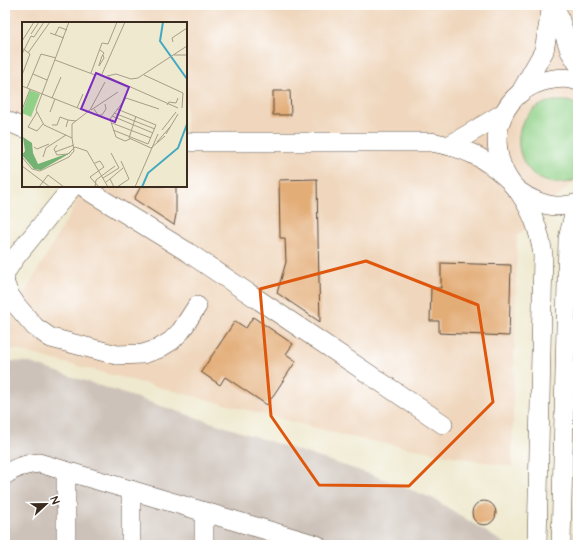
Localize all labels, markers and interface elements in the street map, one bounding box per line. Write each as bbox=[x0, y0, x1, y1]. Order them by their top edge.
inset map bbox=[22, 22, 187, 187]
north arrow bbox=[26, 484, 66, 524]
text: N bbox=[47, 494, 63, 507]

